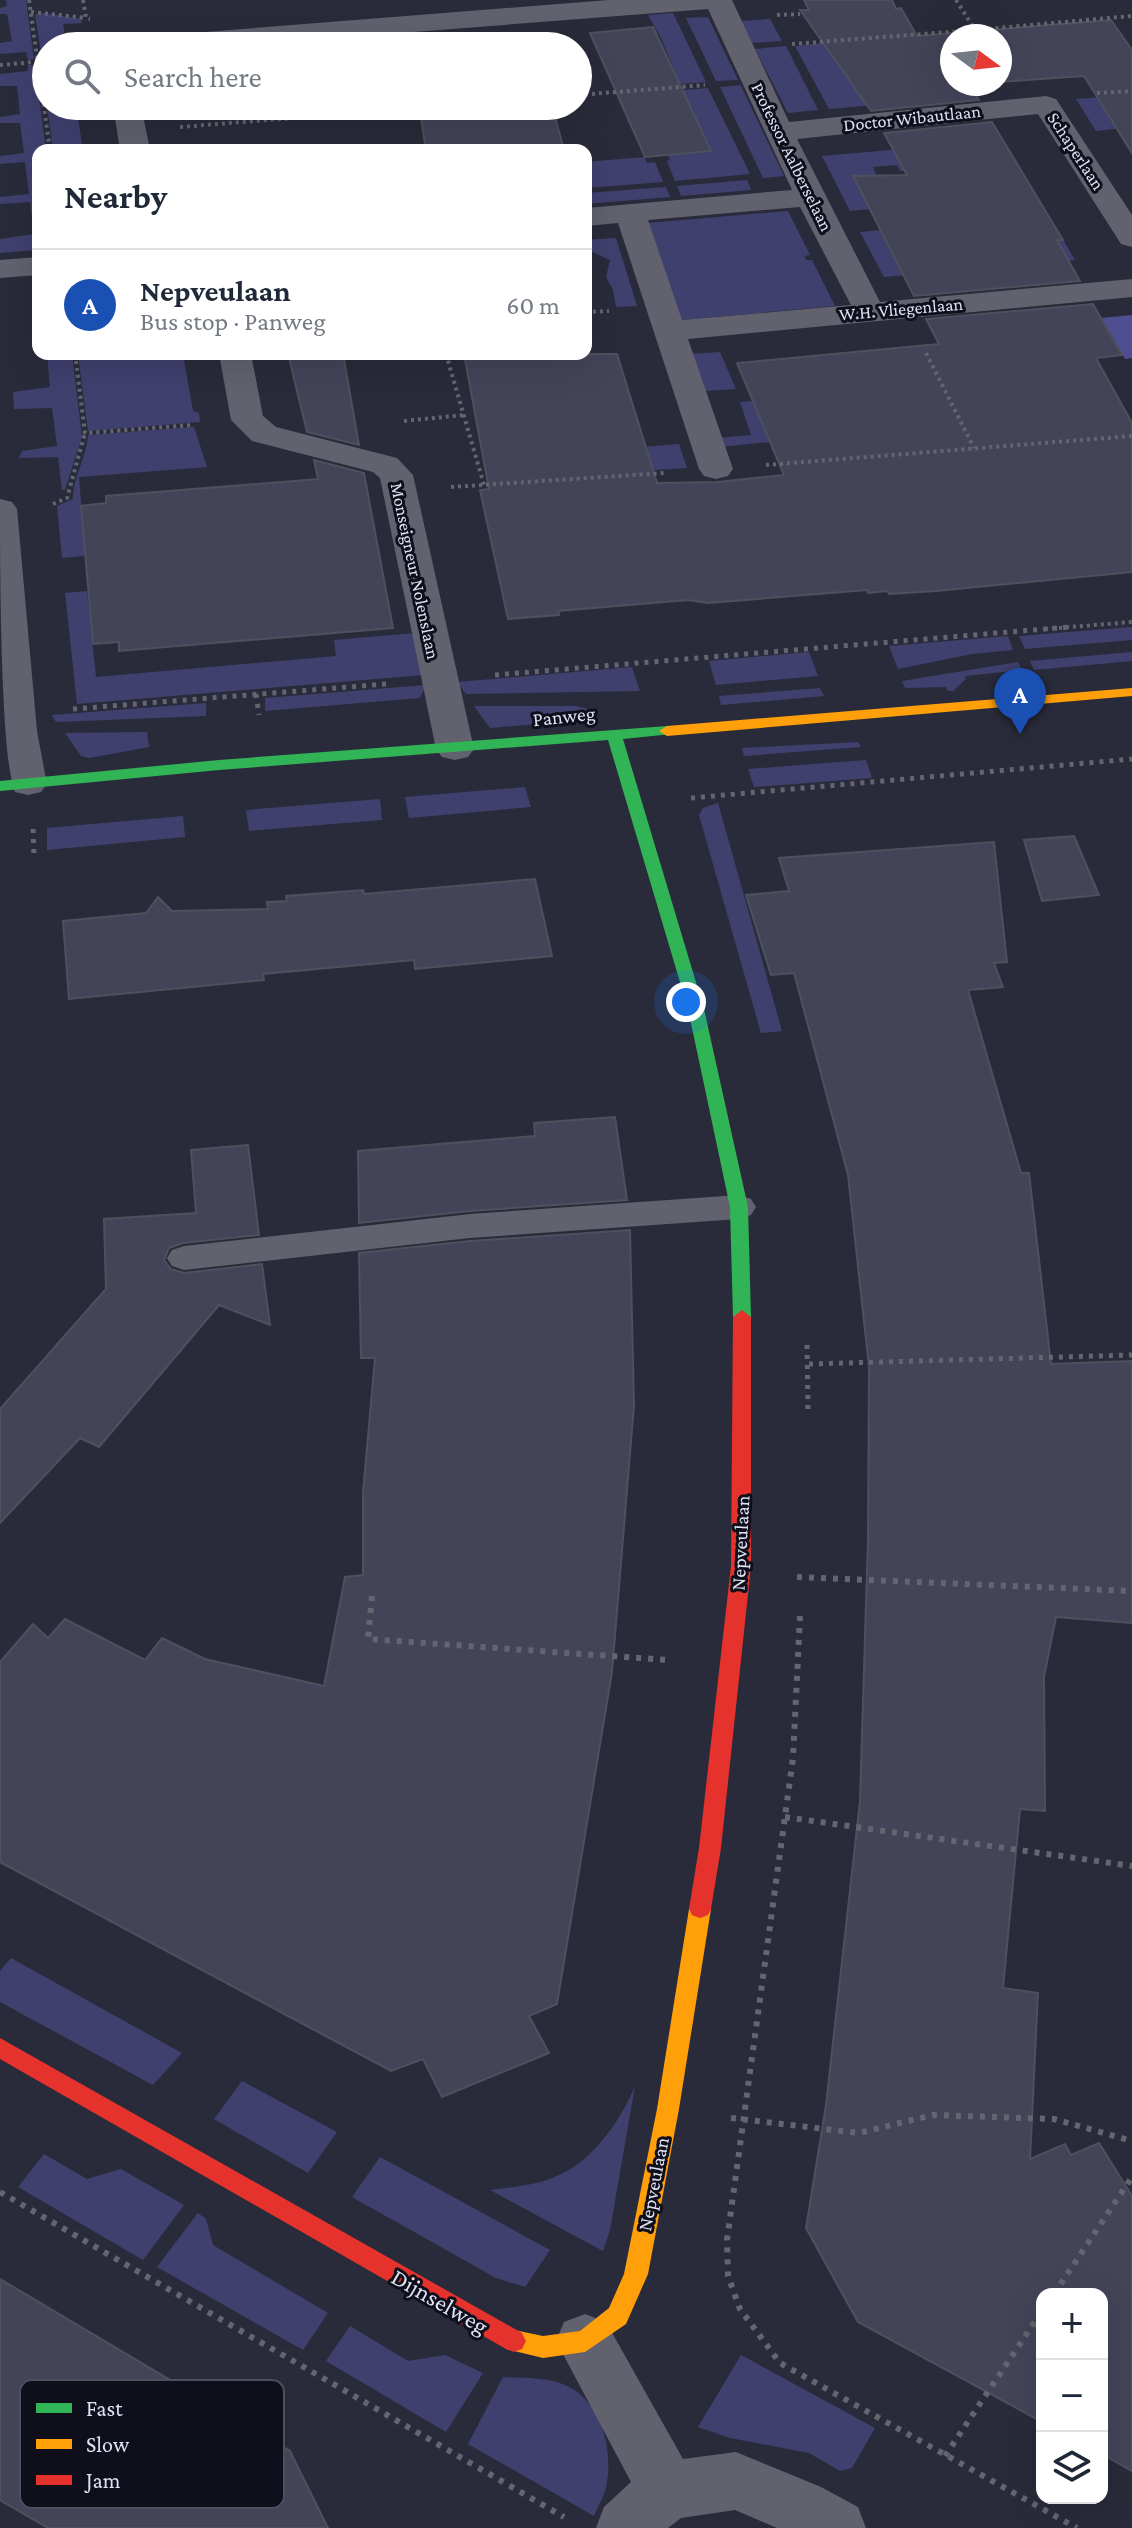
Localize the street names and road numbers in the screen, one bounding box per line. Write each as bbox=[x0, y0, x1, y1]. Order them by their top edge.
street label: Professor Aalberselaan bbox=[747, 79, 837, 235]
street label: Doctor Wibautlaan bbox=[842, 101, 982, 135]
street label: Schaperlaan bbox=[1044, 108, 1109, 194]
street label: W.H. Vliegenlaan bbox=[838, 294, 964, 324]
street label: Monseigneur Nolenslaan bbox=[387, 481, 444, 661]
street label: Panweg bbox=[532, 702, 597, 731]
street label: Nepveulaan bbox=[727, 1495, 754, 1591]
street label: Nepveulaan bbox=[633, 2135, 674, 2233]
street label: Dijnselweg bbox=[387, 2263, 493, 2340]

